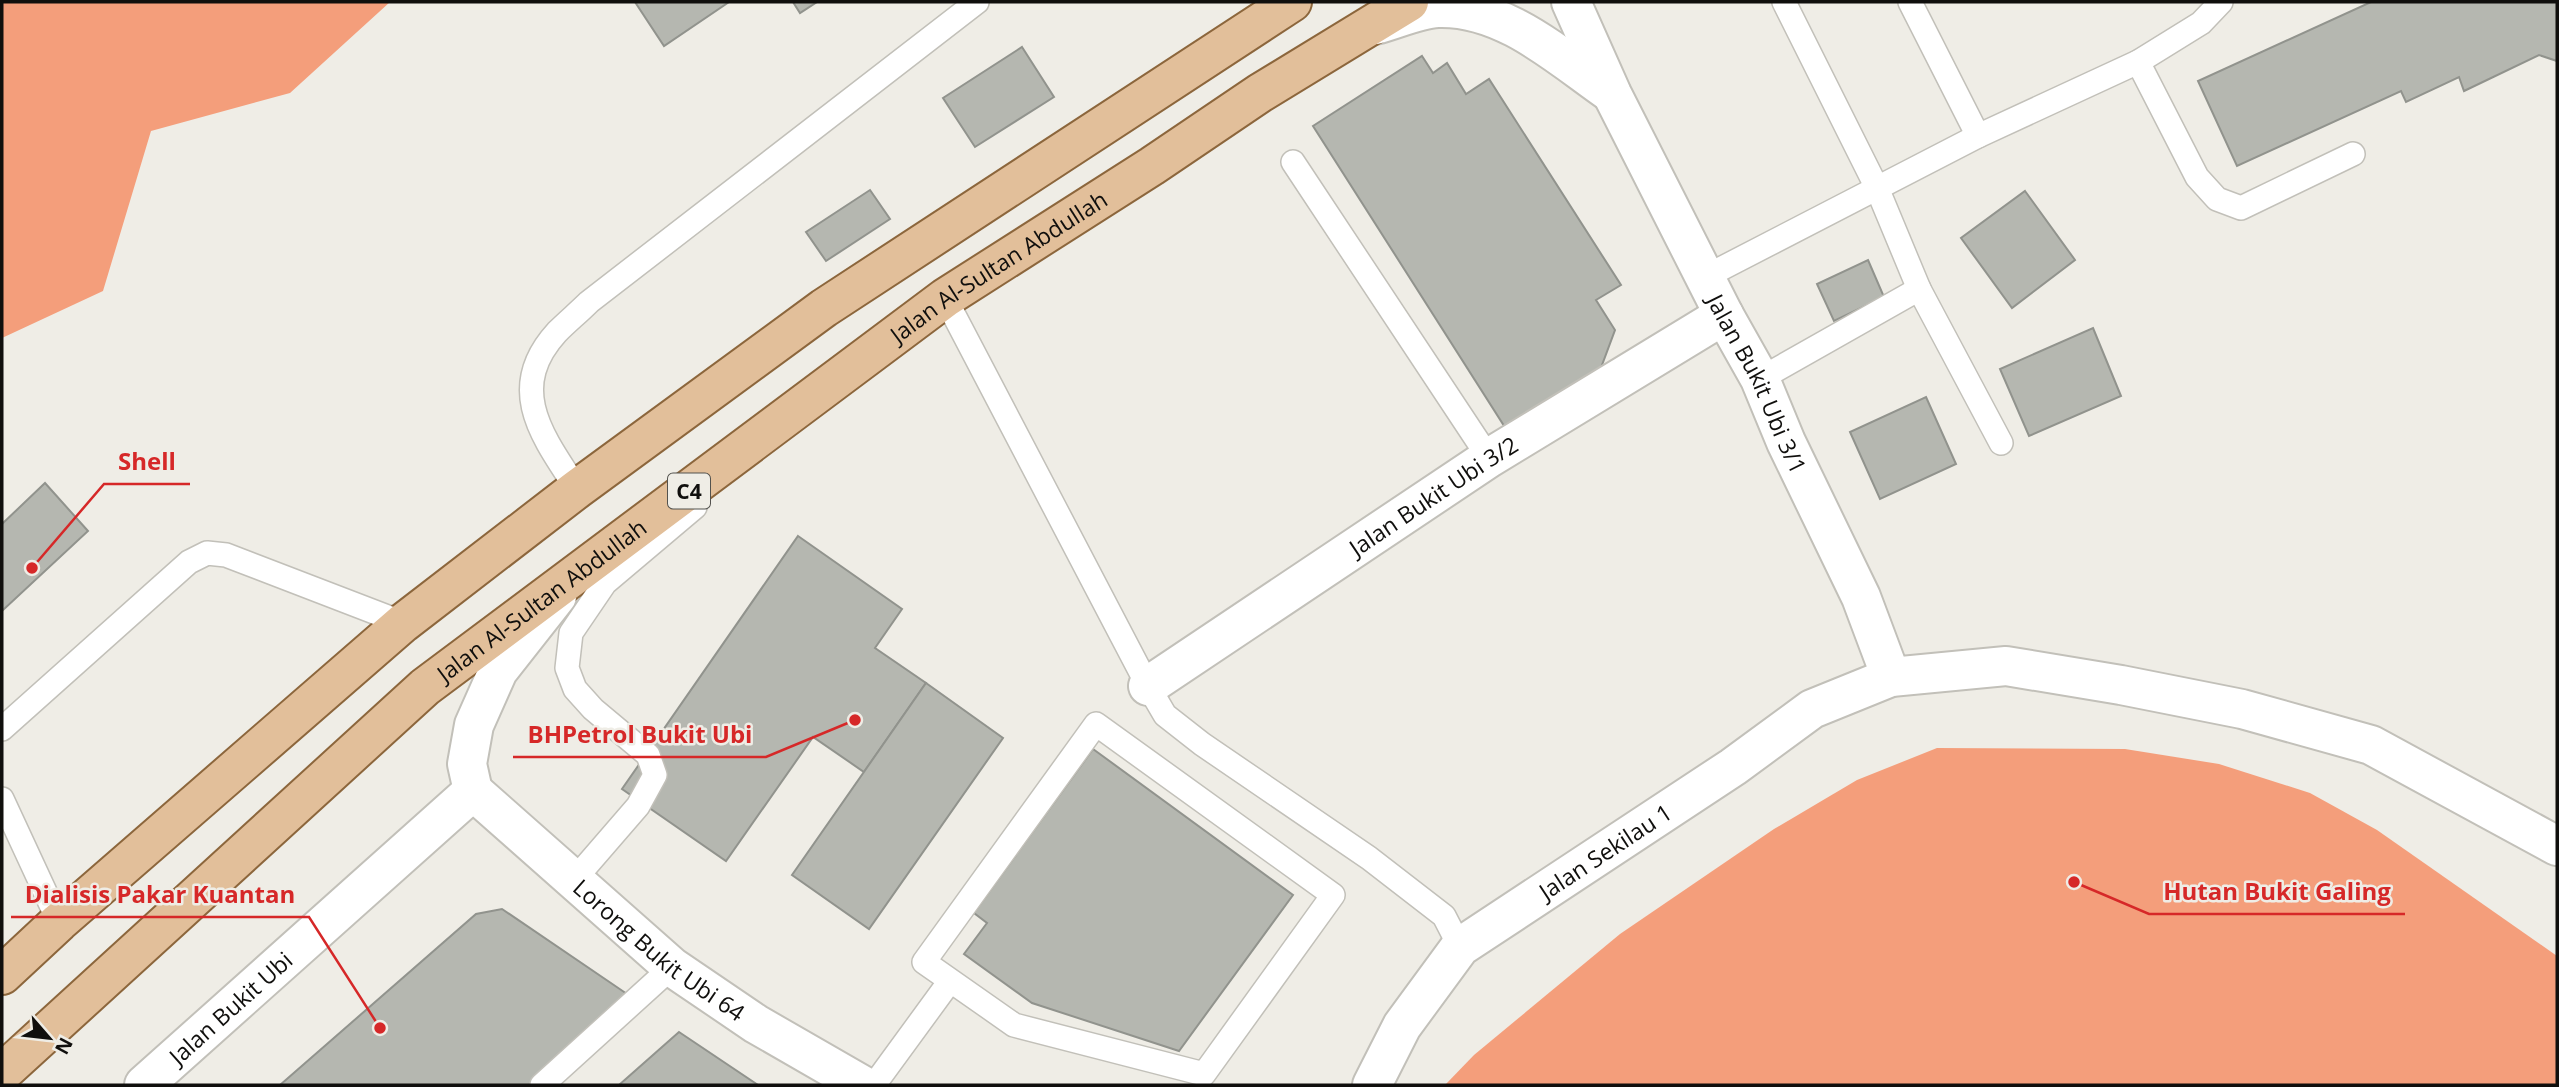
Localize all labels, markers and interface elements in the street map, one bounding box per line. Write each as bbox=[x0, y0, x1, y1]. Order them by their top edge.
street label: Jalan Al-Sultan Abdullah bbox=[882, 183, 1113, 351]
street label: Jalan Bukit Ubi 3/1 bbox=[1699, 287, 1815, 479]
street label: Jalan Bukit Ubi 3/2 bbox=[1341, 428, 1524, 564]
callout: Shell bbox=[104, 439, 190, 484]
text: Shell bbox=[118, 444, 176, 477]
road number: C4 bbox=[668, 474, 710, 508]
street label: Jalan Al-Sultan Abdullah bbox=[428, 511, 653, 690]
callout: BHPetrol Bukit Ubi bbox=[513, 712, 766, 757]
text: BHPetrol Bukit Ubi bbox=[528, 717, 752, 750]
street label: Jalan Sekilau 1 bbox=[1531, 796, 1678, 908]
callout: Hutan Bukit Galing bbox=[2149, 869, 2405, 914]
street label: Lorong Bukit Ubi 64 bbox=[567, 871, 751, 1028]
callout: Dialisis Pakar Kuantan bbox=[11, 872, 309, 917]
text: Hutan Bukit Galing bbox=[2163, 874, 2391, 907]
text: Dialisis Pakar Kuantan bbox=[25, 877, 295, 910]
street label: Jalan Bukit Ubi bbox=[160, 944, 299, 1073]
north arrow bbox=[14, 1003, 84, 1073]
text: N bbox=[49, 1033, 79, 1059]

